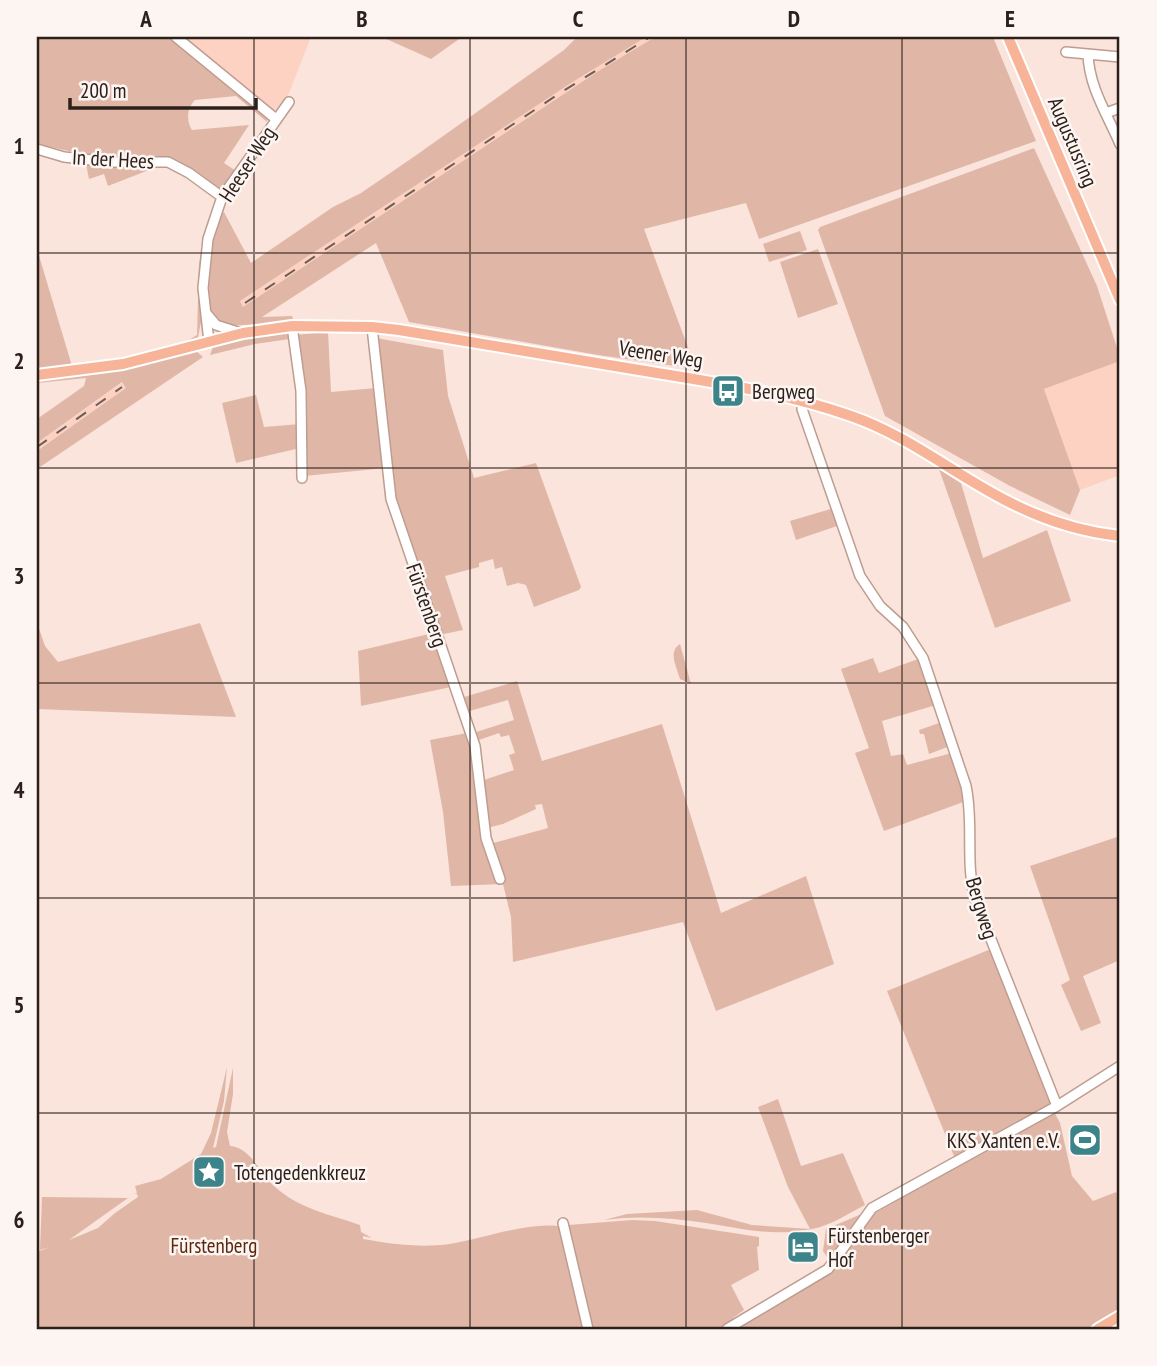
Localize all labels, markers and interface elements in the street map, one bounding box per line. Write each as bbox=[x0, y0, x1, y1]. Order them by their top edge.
text: A bbox=[139, 4, 152, 33]
text: B bbox=[356, 4, 368, 33]
text: C bbox=[573, 4, 584, 33]
text: D bbox=[788, 4, 800, 33]
text: E bbox=[1005, 4, 1015, 33]
scale bar bbox=[70, 66, 256, 110]
text: 200 m bbox=[80, 77, 126, 104]
street label: Augustusring bbox=[1042, 93, 1104, 191]
street label: Heeser Weg bbox=[213, 121, 281, 207]
text: 1 bbox=[14, 131, 25, 160]
street label: In der Hees bbox=[71, 143, 155, 175]
street label: Veener Weg bbox=[616, 334, 705, 374]
text: 2 bbox=[14, 346, 25, 375]
bus stop icon: Bergweg bbox=[709, 372, 747, 410]
place label: Bergweg bbox=[752, 378, 815, 405]
street label: Fürstenberg bbox=[400, 560, 454, 650]
text: 3 bbox=[14, 561, 25, 590]
text: 4 bbox=[14, 775, 25, 804]
street label: Bergweg bbox=[960, 874, 1004, 942]
text: 5 bbox=[14, 990, 25, 1019]
sports icon: KKS Xanten e.V. bbox=[1066, 1121, 1104, 1159]
place label: KKS Xanten e.V. bbox=[947, 1127, 1060, 1154]
place icon: Totengedenkkreuz bbox=[190, 1153, 228, 1191]
place label: Totengedenkkreuz bbox=[234, 1159, 366, 1186]
text: 6 bbox=[14, 1205, 25, 1234]
place label: Fürstenberger Hof bbox=[828, 1222, 929, 1273]
hotel icon: Fürstenberger Hof bbox=[784, 1228, 822, 1266]
park label: Fürstenberg bbox=[171, 1232, 257, 1259]

